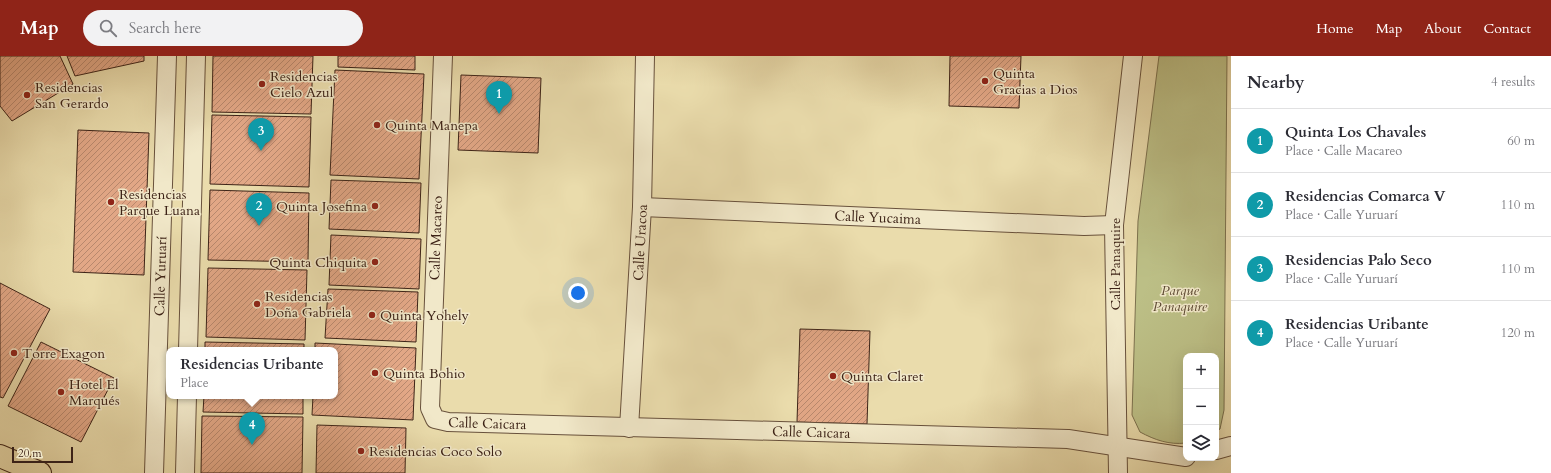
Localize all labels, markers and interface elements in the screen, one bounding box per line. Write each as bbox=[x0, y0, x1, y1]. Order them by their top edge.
search box bbox=[83, 10, 363, 46]
text: Map bbox=[20, 15, 59, 41]
icon: search bbox=[97, 17, 119, 39]
text: Search here bbox=[129, 18, 201, 38]
text: Home bbox=[1316, 19, 1354, 38]
text: Map bbox=[1376, 19, 1402, 38]
text: About bbox=[1424, 19, 1461, 38]
text: Contact bbox=[1483, 19, 1531, 38]
place label: Quinta Gracias a Dios bbox=[993, 64, 1078, 99]
place label: Residencias Cielo Azul bbox=[270, 67, 338, 102]
text: Nearby bbox=[1247, 71, 1304, 94]
text: 4 results bbox=[1491, 73, 1535, 91]
marker: Quinta Gracias a Dios bbox=[980, 76, 990, 86]
place label: Residencias San Gerardo bbox=[35, 78, 109, 113]
marker: Residencias Cielo Azul bbox=[257, 79, 267, 89]
pin: 1 bbox=[486, 81, 512, 114]
marker: Residencias San Gerardo bbox=[22, 90, 32, 100]
place label: Quinta Manepa bbox=[385, 116, 478, 135]
pin: 3 bbox=[248, 118, 274, 151]
marker: Quinta Manepa bbox=[372, 120, 382, 130]
text: Quinta Los Chavales bbox=[1285, 122, 1426, 142]
text: 1 bbox=[1257, 132, 1263, 150]
text: 60 m bbox=[1507, 132, 1535, 150]
text: Place · Calle Macareo bbox=[1285, 142, 1402, 160]
place label: Residencias Parque Luana bbox=[119, 185, 200, 220]
text: Residencias Comarca V bbox=[1285, 186, 1445, 206]
pin: 2 bbox=[246, 193, 272, 226]
street label: Calle Macareo bbox=[425, 195, 447, 281]
text: 2 bbox=[1257, 196, 1263, 214]
text: 110 m bbox=[1501, 196, 1535, 214]
marker: Residencias Parque Luana bbox=[106, 197, 116, 207]
place label: Quinta Josefina bbox=[276, 197, 367, 216]
marker: Quinta Josefina bbox=[370, 201, 380, 211]
street label: Calle Uracoa bbox=[628, 203, 652, 281]
street label: Calle Yucaima bbox=[834, 206, 921, 228]
text: Place · Calle Yuruarí bbox=[1285, 206, 1398, 224]
street label: Calle Panaquire bbox=[1106, 218, 1125, 310]
street label: Calle Yuruarí bbox=[149, 236, 171, 316]
text: Residencias Palo Seco bbox=[1285, 250, 1432, 270]
place label: Quinta Chiquita bbox=[269, 253, 367, 272]
marker: Quinta Chiquita bbox=[370, 257, 380, 267]
text: 3 bbox=[1257, 260, 1263, 278]
text: 110 m bbox=[1501, 260, 1535, 278]
text: Place · Calle Yuruarí bbox=[1285, 270, 1398, 288]
park label: Parque Panaquire bbox=[1153, 281, 1208, 316]
your location bbox=[568, 283, 588, 303]
place label: Residencias Doña Gabriela bbox=[265, 287, 351, 322]
marker: Residencias Doña Gabriela bbox=[252, 299, 262, 309]
place label: Quinta Yohely bbox=[380, 306, 469, 325]
marker: Quinta Yohely bbox=[367, 310, 377, 320]
text: Residencias Uribante bbox=[1285, 314, 1429, 334]
text: 4 bbox=[1257, 324, 1263, 342]
text: 120 m bbox=[1501, 324, 1535, 342]
text: Place · Calle Yuruarí bbox=[1285, 334, 1398, 352]
place label: Torre Exagon bbox=[22, 344, 105, 363]
popup bbox=[166, 347, 338, 399]
marker: Torre Exagon bbox=[9, 348, 19, 358]
map controls bbox=[1183, 353, 1219, 461]
button: + bbox=[1183, 353, 1219, 389]
text: Residencias Uribante bbox=[180, 354, 324, 374]
place label: Quinta Bohio bbox=[383, 364, 466, 383]
place label: Quinta Claret bbox=[841, 367, 924, 386]
marker: Quinta Bohio bbox=[370, 368, 380, 378]
marker: Quinta Claret bbox=[828, 371, 838, 381]
text: Place bbox=[180, 374, 209, 392]
place label: Hotel El Marqués bbox=[69, 375, 120, 410]
marker: Hotel El Marqués bbox=[56, 387, 66, 397]
button: − bbox=[1183, 389, 1219, 425]
pin: 4 bbox=[239, 412, 265, 445]
street label: Calle Caicara bbox=[448, 413, 527, 434]
street label: Calle Caicara bbox=[772, 421, 851, 443]
button: layers bbox=[1183, 425, 1219, 461]
place label: Residencias Coco Solo bbox=[369, 442, 502, 461]
scale bar bbox=[12, 445, 73, 464]
text: 20 m bbox=[18, 446, 42, 461]
marker: Residencias Coco Solo bbox=[356, 446, 366, 456]

